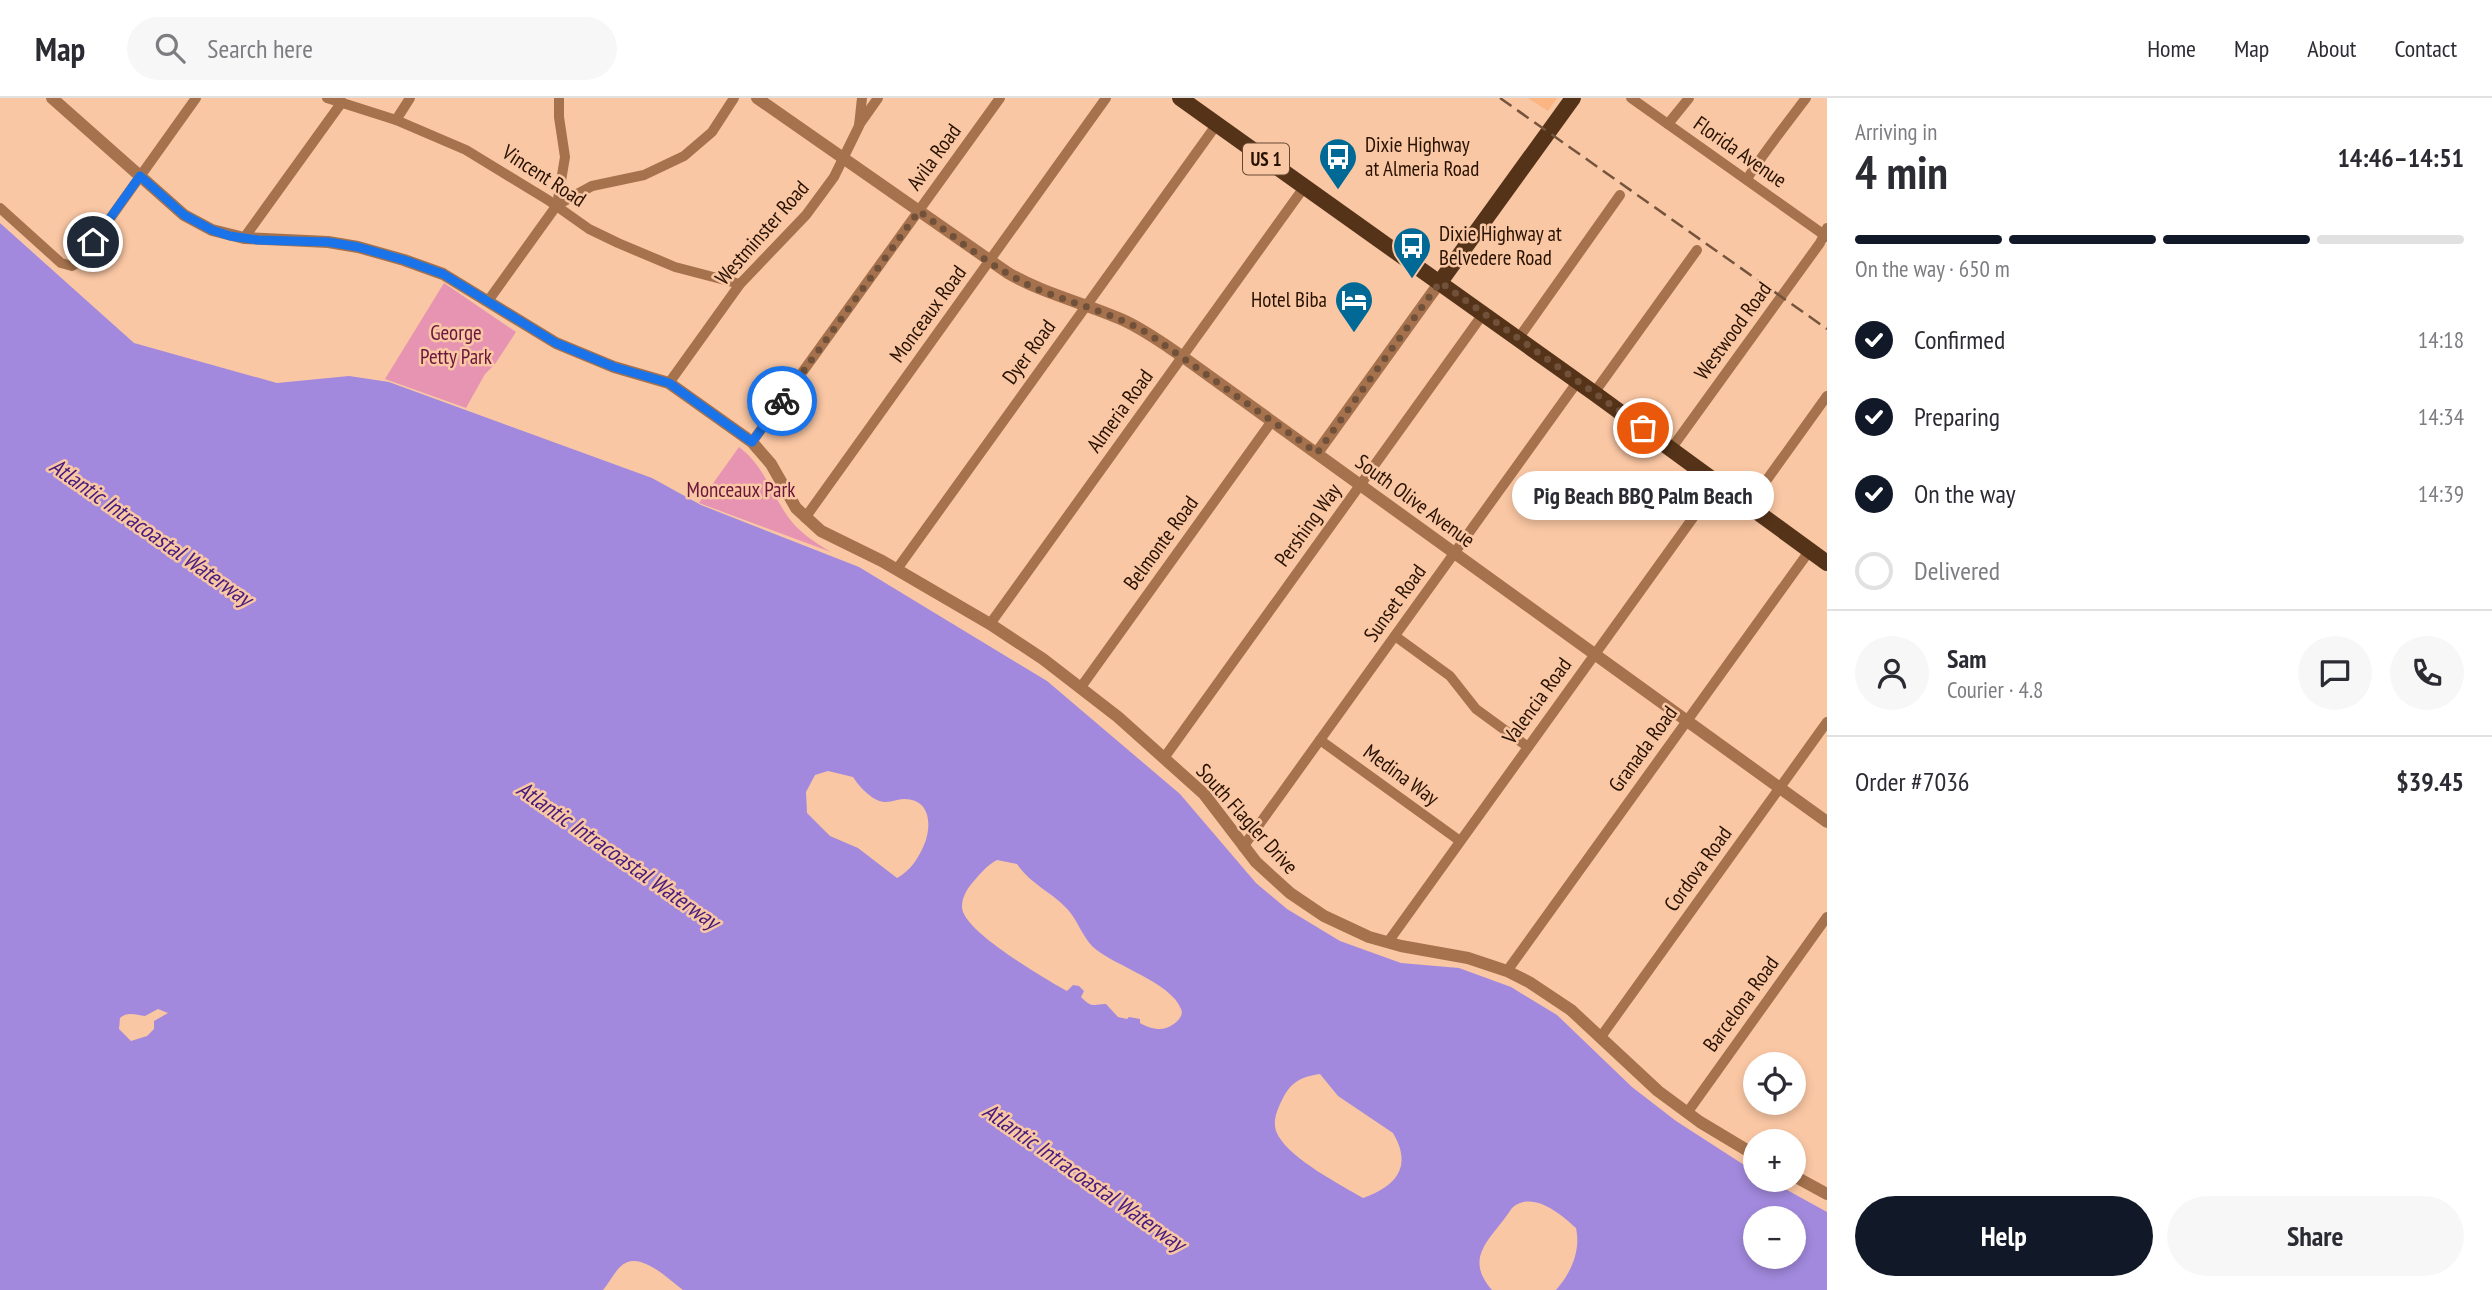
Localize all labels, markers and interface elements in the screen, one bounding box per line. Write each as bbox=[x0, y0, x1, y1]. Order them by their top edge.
search box bbox=[127, 17, 617, 80]
text: Map bbox=[35, 27, 85, 70]
icon: search bbox=[151, 29, 189, 67]
text: Search here bbox=[207, 32, 313, 65]
text: Home bbox=[2147, 33, 2196, 64]
text: Map bbox=[2234, 33, 2269, 64]
text: About bbox=[2307, 33, 2356, 64]
text: Contact bbox=[2394, 33, 2457, 64]
street label: Florida Avenue bbox=[1689, 110, 1792, 193]
text: Arriving in bbox=[1855, 117, 1937, 146]
street label: Avila Road bbox=[900, 118, 967, 195]
place label: Dixie Highway at Almeria Road bbox=[1365, 131, 1479, 182]
bus stop icon: Dixie Highway at Almeria Road bbox=[1317, 136, 1359, 191]
street label: Vincent Road bbox=[496, 138, 591, 213]
text: 14:46–14:51 bbox=[2337, 141, 2464, 174]
text: 4 min bbox=[1855, 142, 1948, 202]
road number: US 1 bbox=[1243, 143, 1289, 174]
street label: Westminster Road bbox=[709, 175, 814, 290]
pin bbox=[63, 212, 123, 272]
place label: Dixie Highway at Belvedere Road bbox=[1439, 220, 1562, 271]
icon: home bbox=[74, 223, 112, 261]
bus stop icon: Dixie Highway at Belvedere Road bbox=[1391, 225, 1433, 280]
text: On the way · 650 m bbox=[1855, 254, 2010, 283]
street label: Monceaux Road bbox=[883, 260, 972, 368]
street label: Westwood Road bbox=[1688, 276, 1777, 385]
hotel icon: Hotel Biba bbox=[1333, 279, 1375, 334]
place label: Hotel Biba bbox=[1251, 286, 1327, 313]
street label: Dyer Road bbox=[996, 314, 1061, 389]
park label: George Petty Park bbox=[420, 319, 492, 370]
icon: check bbox=[1855, 321, 1893, 359]
text: Confirmed bbox=[1914, 323, 2005, 356]
text: 14:18 bbox=[2418, 325, 2464, 354]
street label: Almeria Road bbox=[1080, 364, 1159, 458]
courier bbox=[747, 366, 817, 436]
icon: bike bbox=[763, 382, 801, 420]
pin bbox=[1613, 398, 1673, 458]
icon: check bbox=[1855, 398, 1893, 436]
text: Preparing bbox=[1914, 400, 2000, 433]
text: 14:34 bbox=[2418, 402, 2464, 431]
icon: bag bbox=[1624, 409, 1662, 447]
street label: South Olive Avenue bbox=[1350, 448, 1480, 553]
water label: Atlantic Intracoastal Waterway bbox=[45, 451, 261, 614]
callout: Pig Beach BBQ Palm Beach bbox=[1512, 470, 1774, 519]
icon: check bbox=[1855, 475, 1893, 513]
park label: Monceaux Park bbox=[687, 476, 795, 503]
text: On the way bbox=[1914, 477, 2016, 510]
street label: Pershing Way bbox=[1268, 478, 1347, 572]
text: 14:39 bbox=[2418, 479, 2464, 508]
text: Pig Beach BBQ Palm Beach bbox=[1534, 481, 1752, 510]
street label: Belmonte Road bbox=[1117, 490, 1204, 595]
text: Delivered bbox=[1914, 554, 2000, 587]
street label: Sunset Road bbox=[1357, 559, 1432, 647]
button: person bbox=[1855, 636, 1929, 710]
button: chat bbox=[2298, 636, 2372, 710]
button: phone bbox=[2390, 636, 2464, 710]
text: Sam bbox=[1947, 642, 1986, 675]
street label: Valencia Road bbox=[1495, 652, 1577, 750]
text: Courier · 4.8 bbox=[1947, 675, 2043, 704]
street label: Granada Road bbox=[1602, 700, 1683, 797]
street label: Medina Way bbox=[1358, 738, 1445, 811]
street label: South Flagler Drive bbox=[1191, 758, 1304, 880]
text: Order #7036 bbox=[1855, 765, 1970, 798]
text: $39.45 bbox=[2396, 765, 2464, 798]
water label: Atlantic Intracoastal Waterway bbox=[512, 774, 728, 937]
street label: Cordova Road bbox=[1658, 821, 1738, 917]
street label: Barcelona Road bbox=[1697, 951, 1784, 1057]
map controls bbox=[1743, 1052, 1806, 1269]
button: locate bbox=[1743, 1052, 1806, 1115]
water label: Atlantic Intracoastal Waterway bbox=[978, 1096, 1194, 1259]
button: + bbox=[1743, 1129, 1806, 1192]
button: Help bbox=[1855, 1196, 2153, 1276]
button: Share bbox=[2167, 1196, 2464, 1276]
button: − bbox=[1743, 1206, 1806, 1269]

